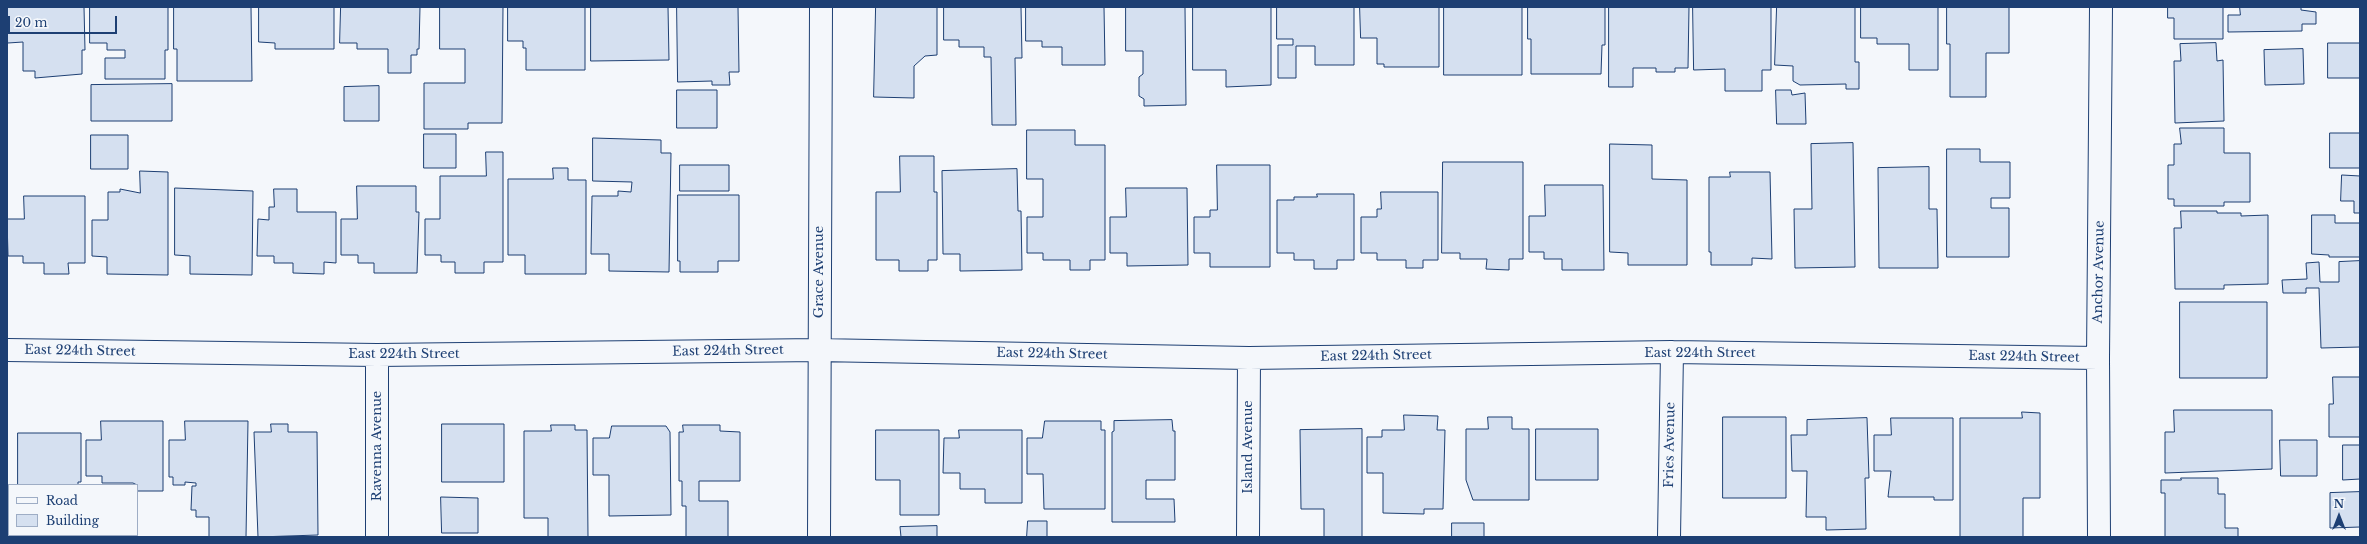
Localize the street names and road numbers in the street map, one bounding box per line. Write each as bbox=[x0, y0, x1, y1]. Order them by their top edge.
street label: Anchor Avenue bbox=[2090, 220, 2108, 324]
street label: Grace Avenue bbox=[811, 226, 827, 318]
street label: East 224th Street bbox=[24, 342, 136, 360]
street label: East 224th Street bbox=[672, 342, 784, 360]
street label: East 224th Street bbox=[996, 345, 1108, 363]
street label: East 224th Street bbox=[1644, 345, 1756, 361]
street label: East 224th Street bbox=[348, 346, 460, 362]
street label: East 224th Street bbox=[1320, 347, 1432, 365]
street label: East 224th Street bbox=[1968, 348, 2080, 366]
street label: Ravenna Avenue bbox=[369, 391, 385, 501]
street label: Island Avenue bbox=[1240, 400, 1256, 494]
street label: Fries Avenue bbox=[1661, 402, 1679, 488]

